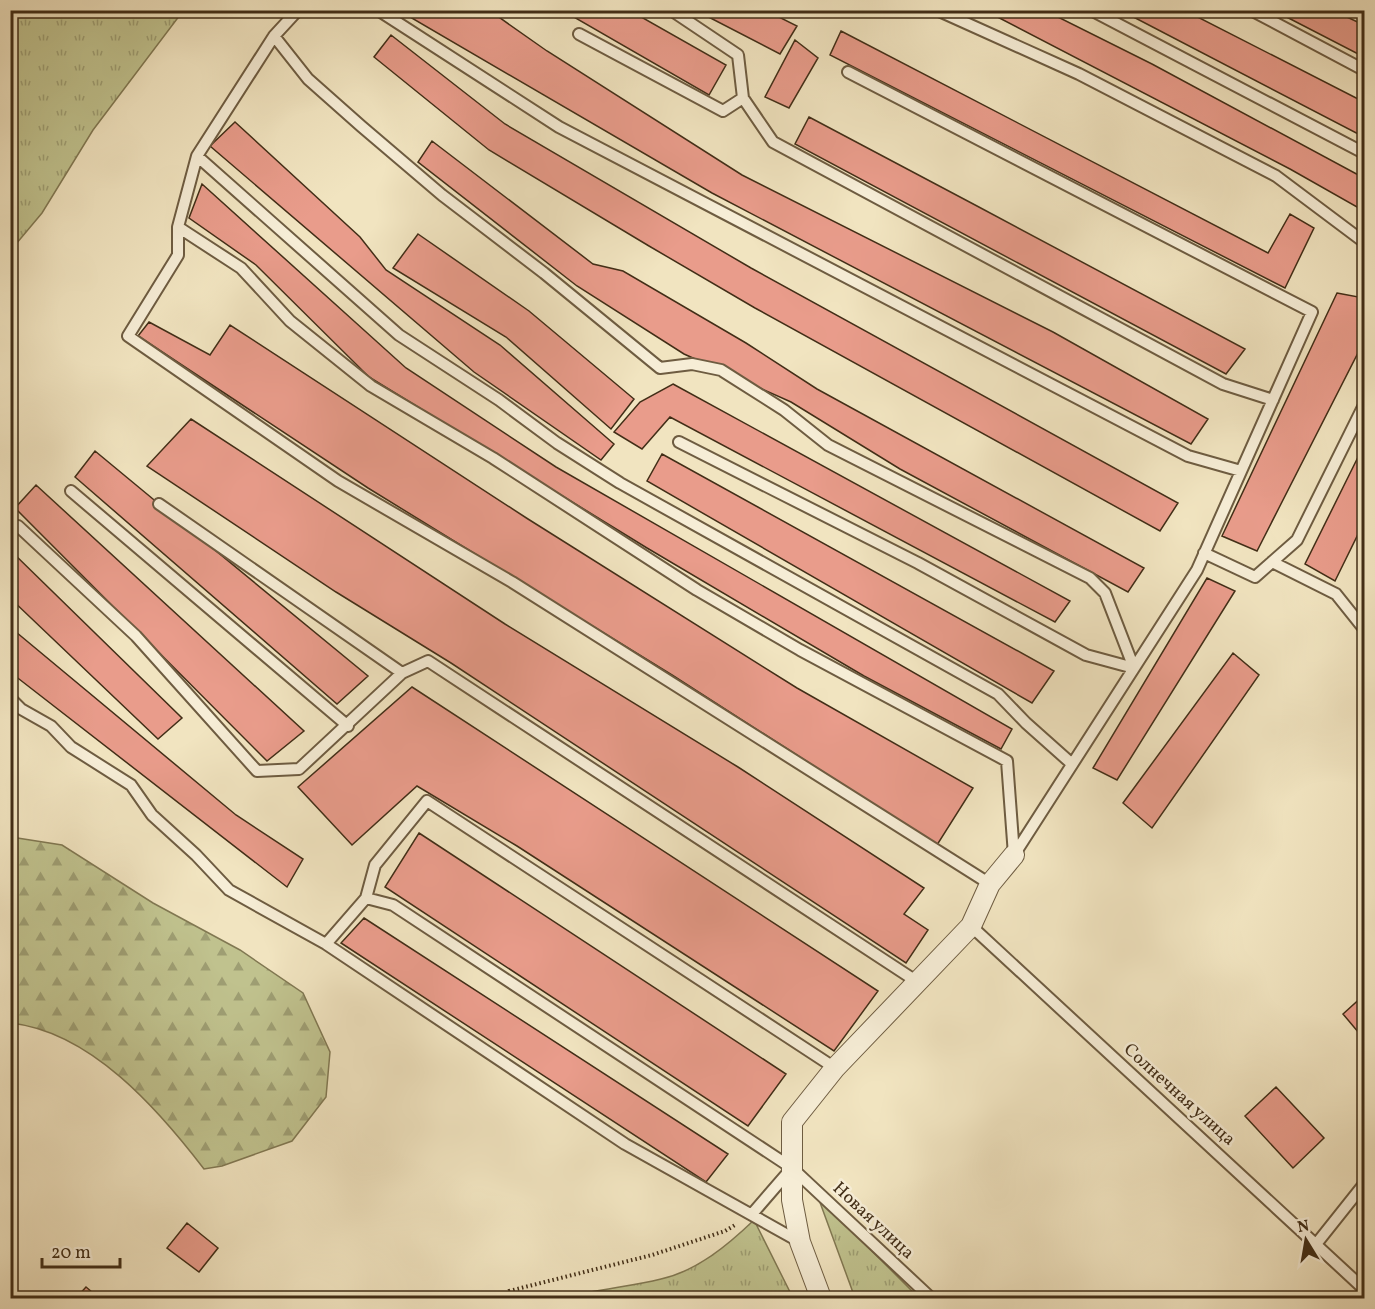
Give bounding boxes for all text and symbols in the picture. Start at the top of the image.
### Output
street label: Солнечная улица [1118,1038,1240,1152]
street label: Новая улица [827,1176,919,1266]
north arrow [1276,1210,1336,1270]
text: N [1296,1215,1312,1239]
scale bar [42,1231,120,1269]
text: 20 m [51,1241,91,1266]

